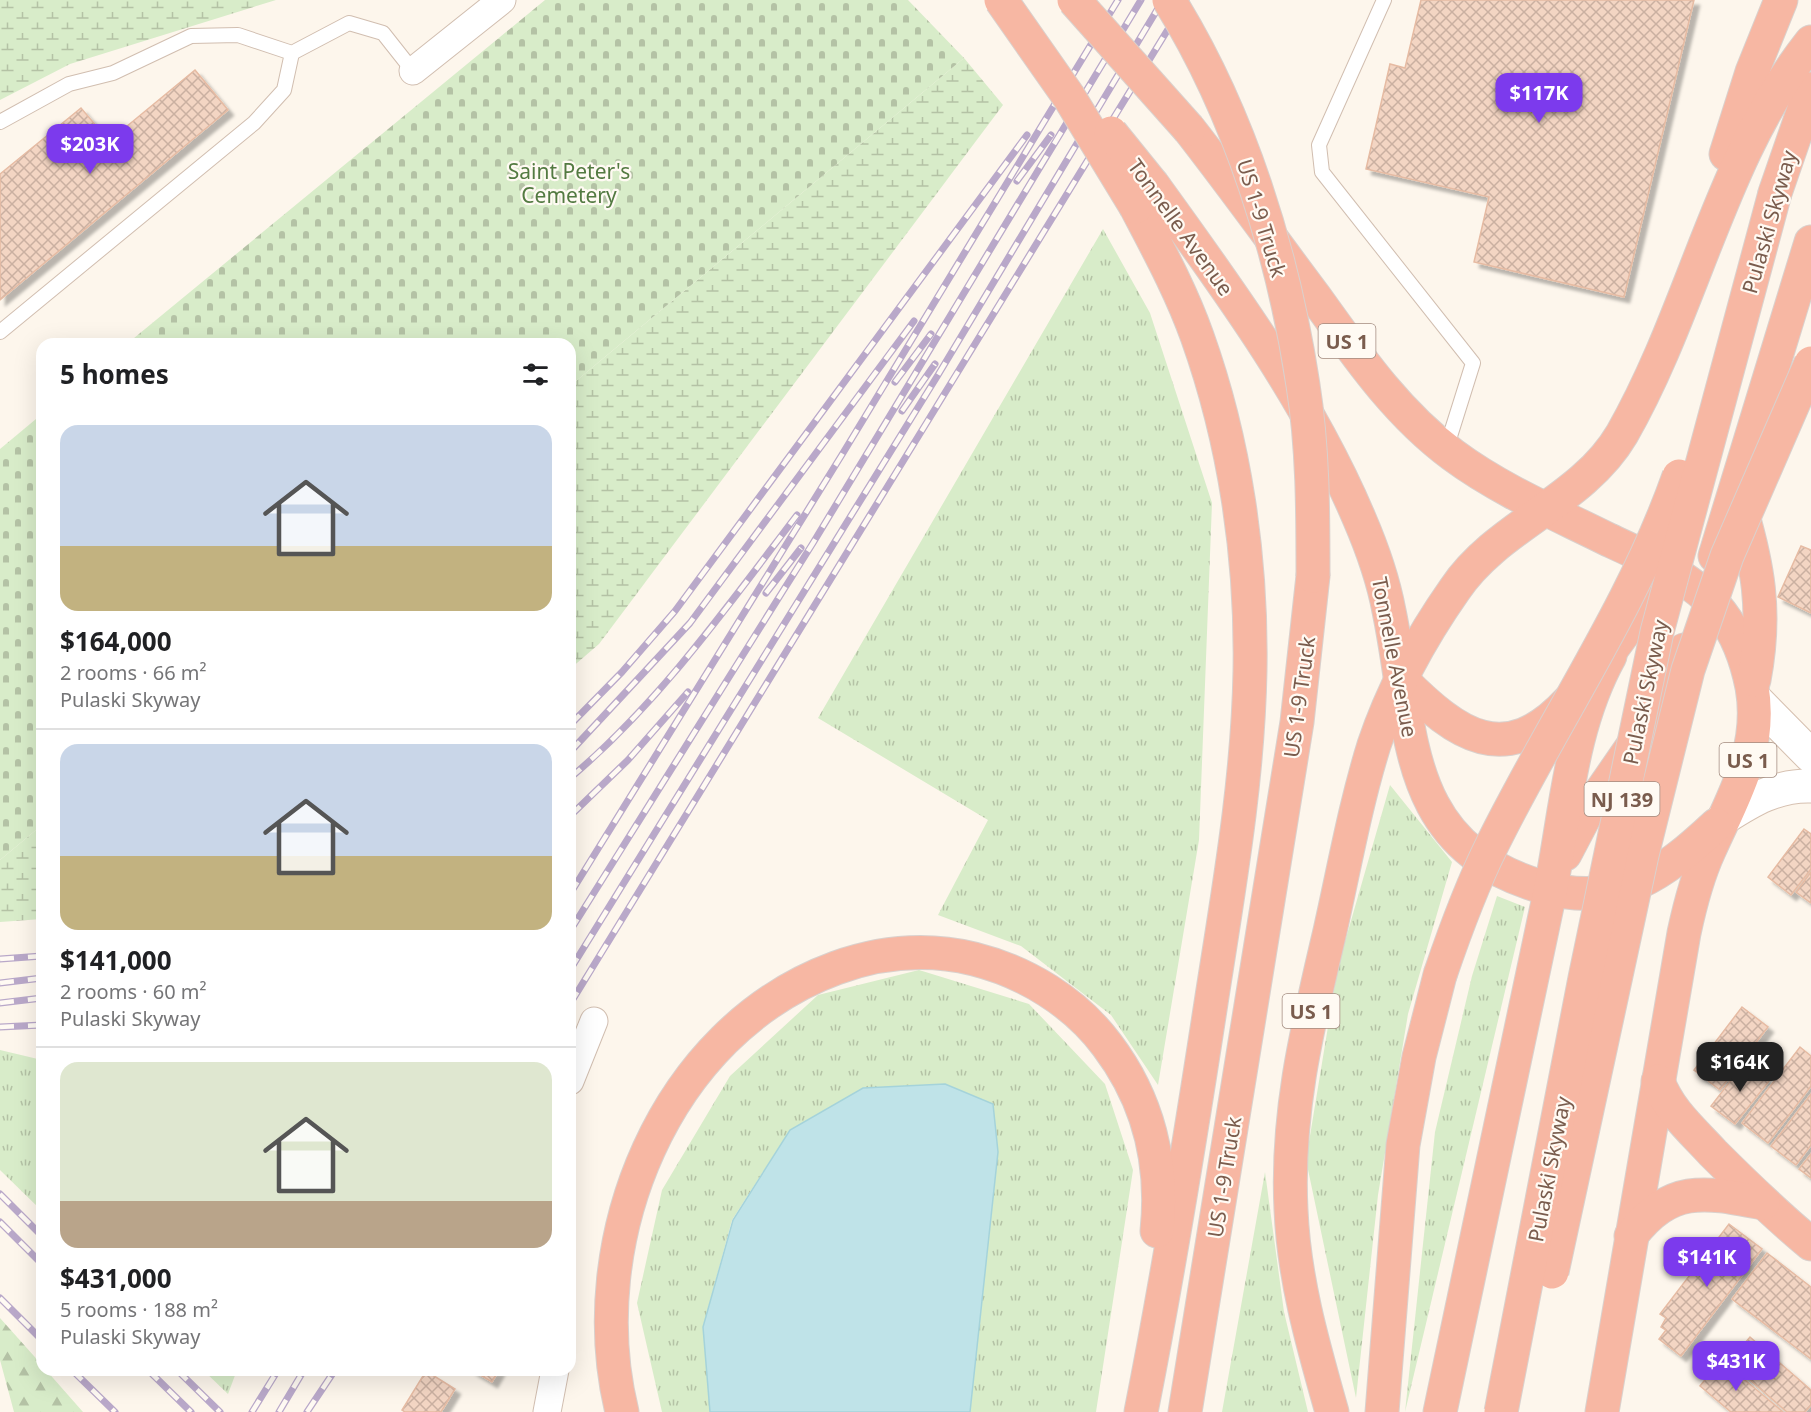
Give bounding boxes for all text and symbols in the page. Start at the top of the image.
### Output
pin: $117K [1497,73,1581,124]
text: $117K [1509,79,1569,106]
pin: $203K [48,124,132,175]
text: $203K [60,130,120,157]
street label: Pulaski Skyway [1735,147,1803,297]
street label: Tonnelle Avenue [1122,153,1240,301]
street label: US 1-9 Truck [1231,155,1293,281]
park label: Saint Peter's Cemetery [508,157,630,209]
road number: US 1 [1318,324,1376,358]
text: 5 homes [60,356,169,392]
icon: filters [519,358,552,391]
icon: home [252,464,360,572]
street label: Tonnelle Avenue [1366,575,1424,739]
street label: Pulaski Skyway [1616,617,1674,767]
text: $164,000 [60,623,172,659]
street label: US 1-9 Truck [1277,634,1321,759]
text: 2 rooms · 66 m² [60,659,207,686]
text: Pulaski Skyway [60,686,200,713]
road number: US 1 [1720,743,1776,777]
road number: NJ 139 [1584,782,1660,816]
icon: home [252,783,360,891]
text: $141,000 [60,942,172,978]
text: 2 rooms · 60 m² [60,978,207,1005]
road number: US 1 [1282,994,1340,1028]
text: Pulaski Skyway [60,1005,200,1032]
pin: $164K [1698,1042,1782,1093]
text: $164K [1710,1048,1770,1075]
street label: Pulaski Skyway [1521,1094,1577,1244]
icon: home [252,1101,360,1209]
street label: US 1-9 Truck [1201,1114,1248,1240]
pin: $141K [1665,1237,1749,1288]
text: $141K [1677,1243,1737,1270]
text: $431,000 [60,1260,172,1296]
text: 5 rooms · 188 m² [60,1296,218,1323]
text: Pulaski Skyway [60,1323,200,1350]
pin: $431K [1694,1341,1778,1392]
text: $431K [1706,1347,1766,1374]

